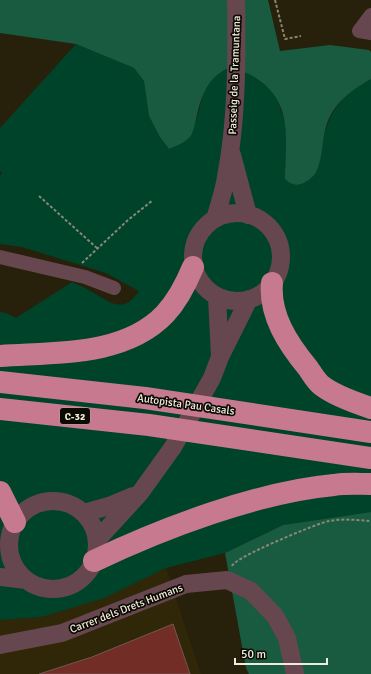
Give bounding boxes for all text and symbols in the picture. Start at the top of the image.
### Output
street label: Passeig de la Tramuntana [226,15,243,135]
street label: Autopista Pau Casals [136,391,236,418]
road number: C-32 [60,408,90,424]
street label: Carrer dels Drets Humans [68,581,185,636]
scale bar [235,640,327,666]
text: 50 m [241,647,266,662]

